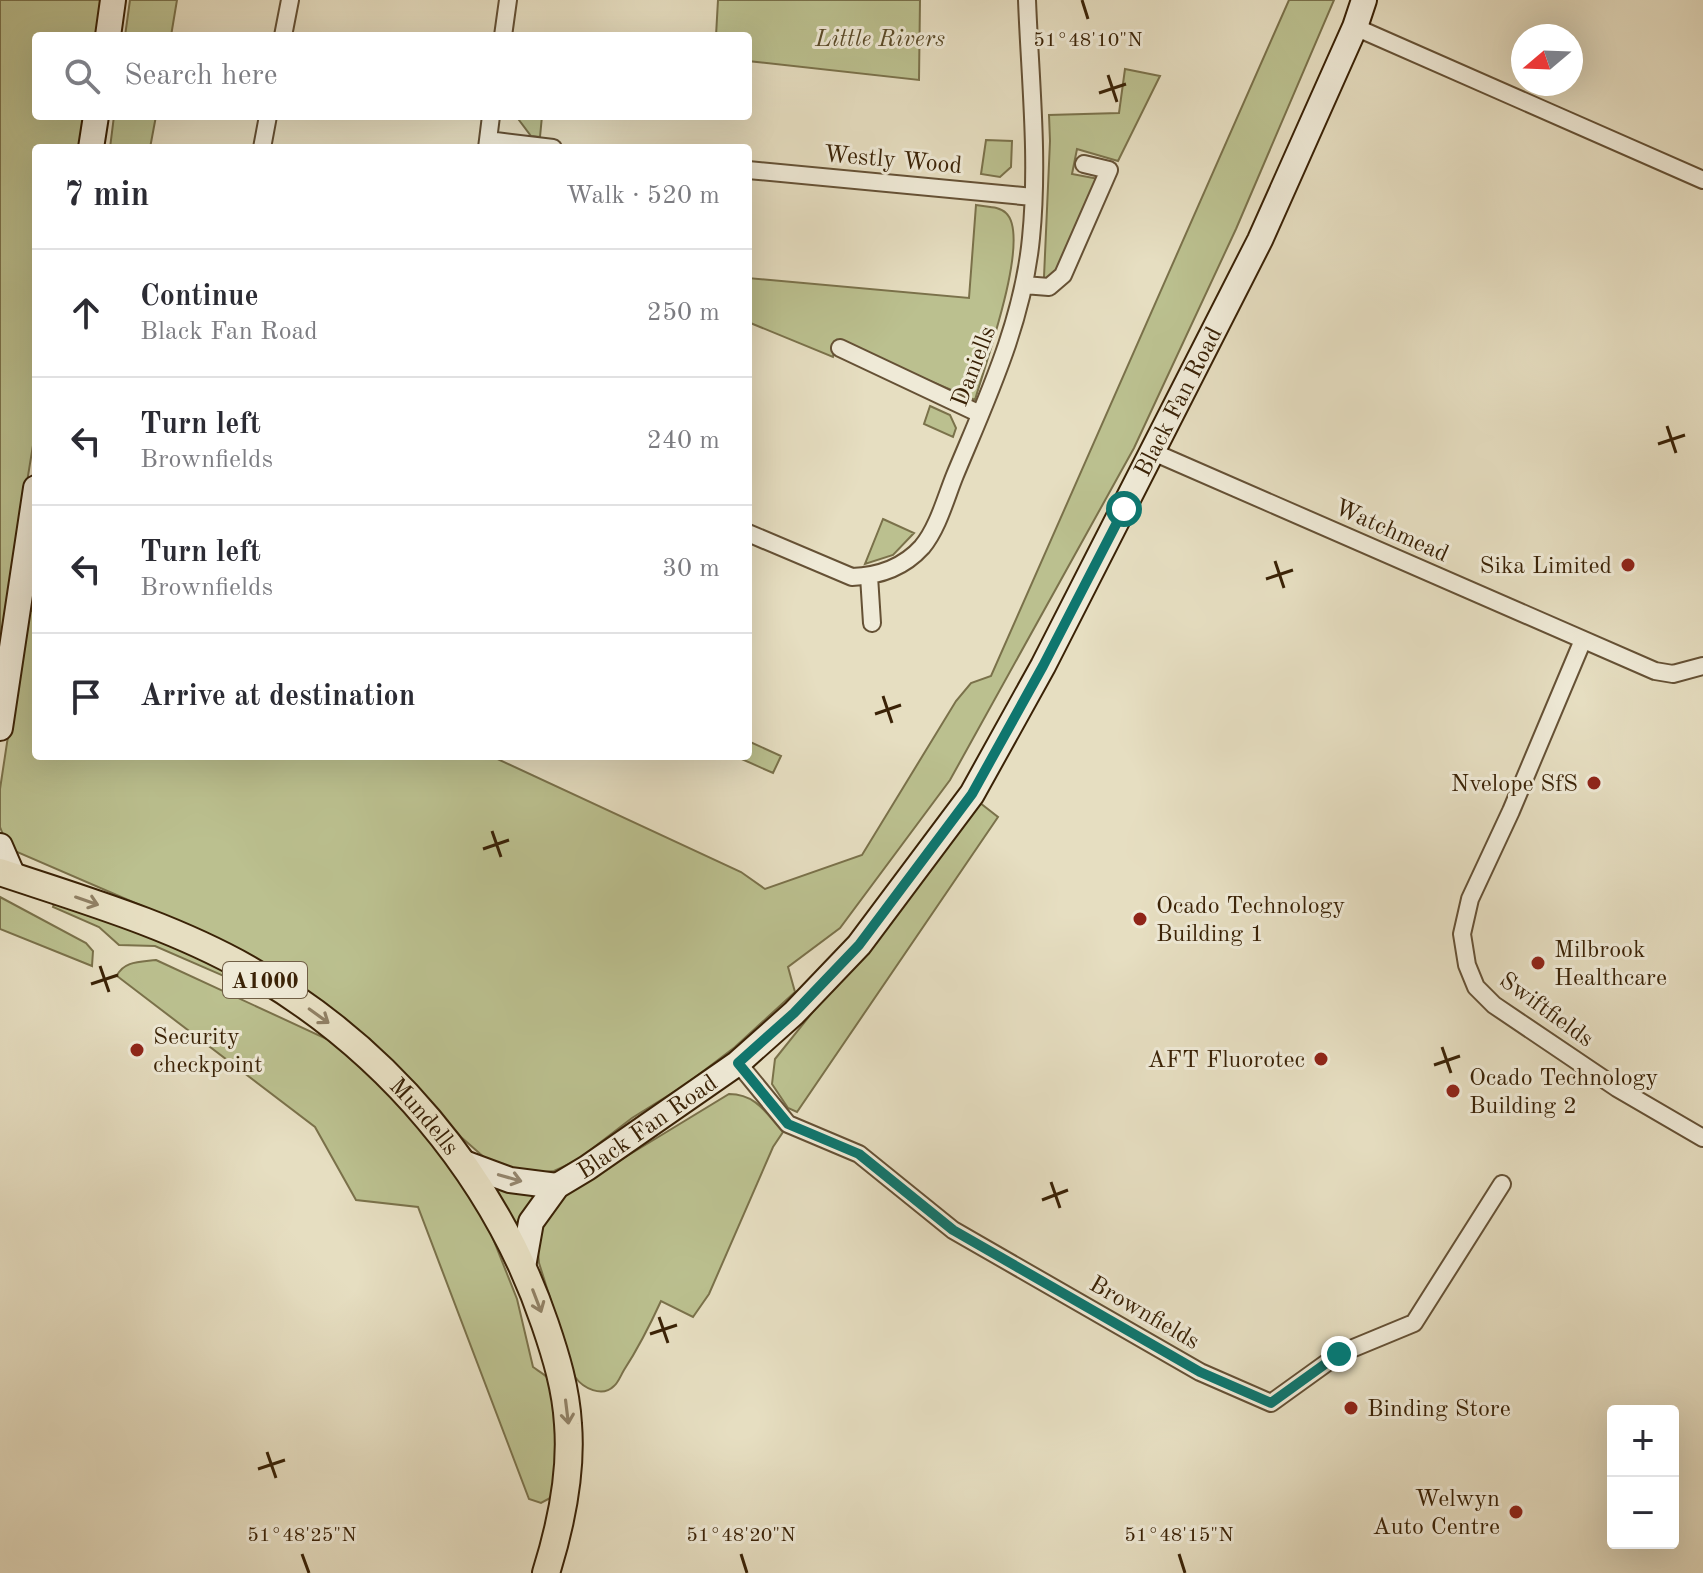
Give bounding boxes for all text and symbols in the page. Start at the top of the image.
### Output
north arrow [1511,24,1583,96]
park label: Little Rivers [814,28,945,52]
text: 51°48'10"N [1033,31,1143,51]
search box [32,32,752,120]
icon: search [60,54,104,98]
text: Search here [124,61,278,91]
street label: Westly Wood [823,143,963,179]
text: 7 min [64,179,149,213]
text: Walk · 520 m [566,183,720,209]
text: Continue [140,282,259,312]
icon: ahead [64,291,108,335]
text: 250 m [647,300,720,326]
text: Black Fan Road [140,319,318,345]
street label: Daniells [949,323,1001,410]
street label: Black Fan Road [1132,324,1228,481]
text: Turn left [140,410,261,440]
icon: left [64,419,108,463]
text: 240 m [647,428,720,454]
text: Brownfields [140,447,273,473]
route start [1106,491,1142,527]
street label: Watchmead [1331,496,1452,568]
text: Turn left [140,538,261,568]
icon: left [64,547,108,591]
place label: Sika Limited [1480,555,1612,579]
text: 30 m [662,556,720,582]
marker: Sika Limited [1619,556,1637,574]
text: Brownfields [140,575,273,601]
icon: arrive [64,675,108,719]
text: Arrive at destination [140,682,415,712]
place label: Nvelope SfS [1451,773,1578,797]
marker: Nvelope SfS [1585,774,1603,792]
one-way arrow [75,894,100,909]
place label: Ocado Technology Building 1 [1156,895,1346,947]
marker: Ocado Technology Building 1 [1131,910,1149,928]
place label: Milbrook Healthcare [1554,939,1667,991]
marker: Milbrook Healthcare [1529,954,1547,972]
road number: A1000 [223,962,307,998]
street label: Swiftfields [1494,969,1597,1053]
one-way arrow [308,1007,329,1024]
place label: Security checkpoint [153,1026,263,1078]
marker: Security checkpoint [128,1041,146,1059]
place label: AFT Fluorotec [1148,1049,1305,1073]
marker: AFT Fluorotec [1312,1050,1330,1068]
place label: Ocado Technology Building 2 [1469,1067,1659,1119]
street label: Black Fan Road [574,1071,722,1185]
street label: Mundells [384,1074,462,1160]
marker: Ocado Technology Building 2 [1444,1082,1462,1100]
one-way arrow [496,1172,522,1187]
street label: Brownfields [1085,1273,1203,1355]
one-way arrow [531,1288,545,1313]
route end [1321,1336,1357,1372]
place label: Binding Store [1367,1398,1511,1422]
one-way arrow [560,1399,575,1424]
marker: Binding Store [1342,1399,1360,1417]
map controls [1607,1405,1679,1549]
button: + [1607,1405,1679,1477]
button: − [1607,1477,1679,1549]
place label: Welwyn Auto Centre [1372,1488,1500,1540]
marker: Welwyn Auto Centre [1507,1503,1525,1521]
text: 51°48'25"N [247,1526,357,1546]
text: 51°48'20"N [686,1526,796,1546]
text: 51°48'15"N [1124,1526,1234,1546]

